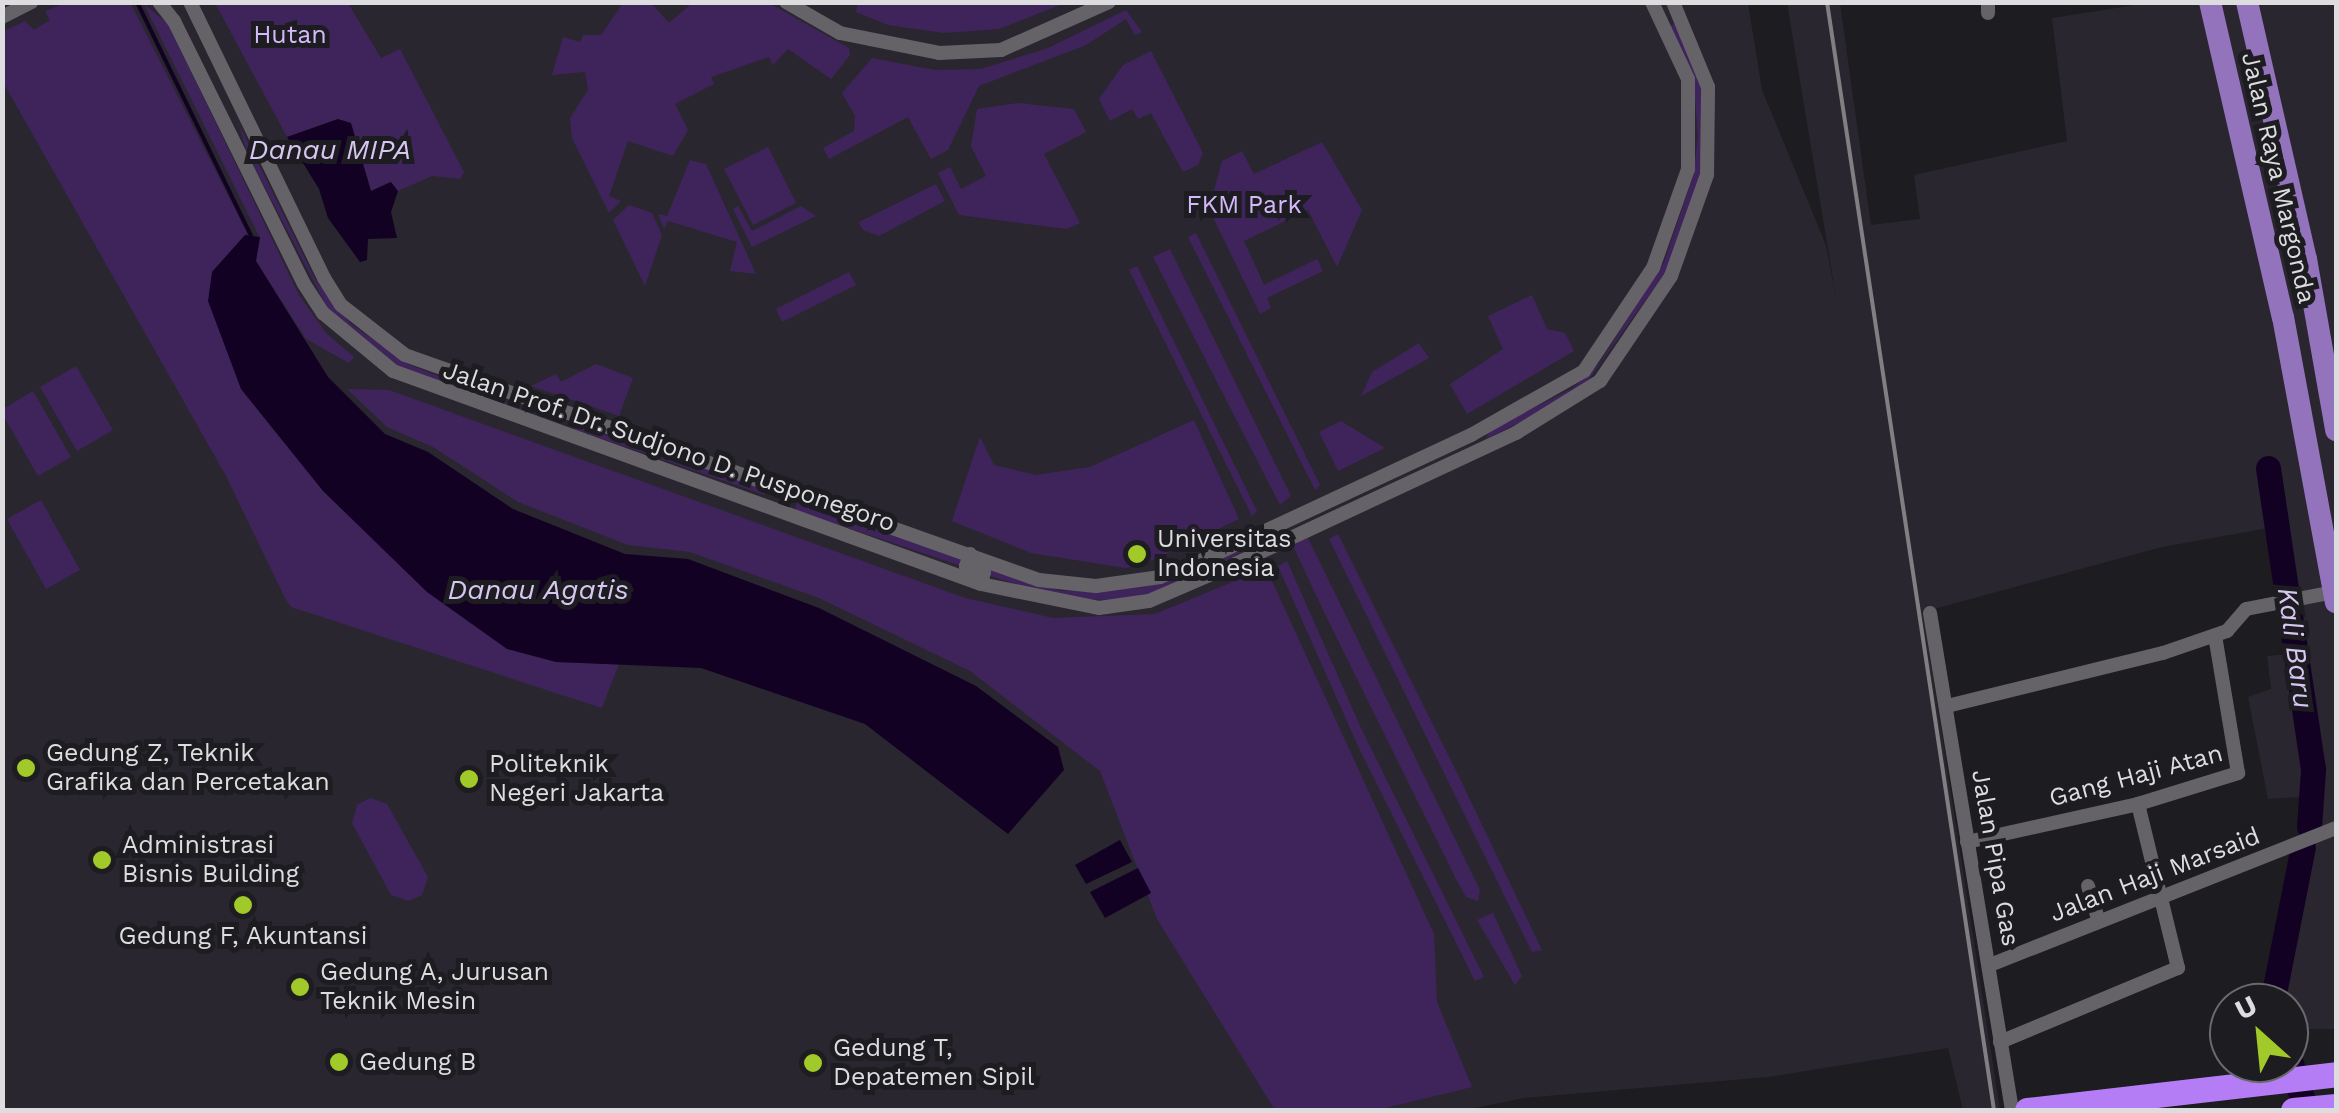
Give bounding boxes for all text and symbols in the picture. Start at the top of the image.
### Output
park label: Hutan [253,20,327,50]
street label: Jalan Raya Margonda [2234,49,2322,307]
water label: Danau MIPA [249,133,411,167]
park label: FKM Park [1186,190,1302,220]
street label: Jalan Prof. Dr. Sudjono D. Pusponegoro [439,355,899,539]
place label: Universitas Indonesia [1157,525,1291,584]
marker: Universitas Indonesia [1126,543,1148,565]
water label: Danau Agatis [447,573,629,607]
water label: Kali Baru [2270,585,2320,711]
street label: Gang Haji Atan [2045,738,2227,814]
place label: Gedung Z, Teknik Grafika dan Percetakan [46,739,330,798]
place label: Politeknik Negeri Jakarta [489,750,665,809]
marker: Gedung Z, Teknik Grafika dan Percetakan [15,757,37,779]
street label: Jalan Pipa Gas [1965,767,2025,949]
marker: Politeknik Negeri Jakarta [458,768,480,790]
street label: Jalan Haji Marsaid [2046,821,2264,929]
place label: Administrasi Bisnis Building [122,831,299,890]
marker: Administrasi Bisnis Building [91,849,113,871]
marker: Gedung F, Akuntansi [232,894,254,916]
place label: Gedung F, Akuntansi [118,921,368,951]
place label: Gedung A, Jurusan Teknik Mesin [320,958,551,1017]
marker: Gedung A, Jurusan Teknik Mesin [289,976,311,998]
north arrow [2209,983,2309,1083]
text: U [2230,988,2262,1027]
place label: Gedung T, Depatemen Sipil [833,1034,1034,1093]
place label: Gedung B [359,1047,476,1077]
marker: Gedung B [328,1051,350,1073]
marker: Gedung T, Depatemen Sipil [802,1052,824,1074]

